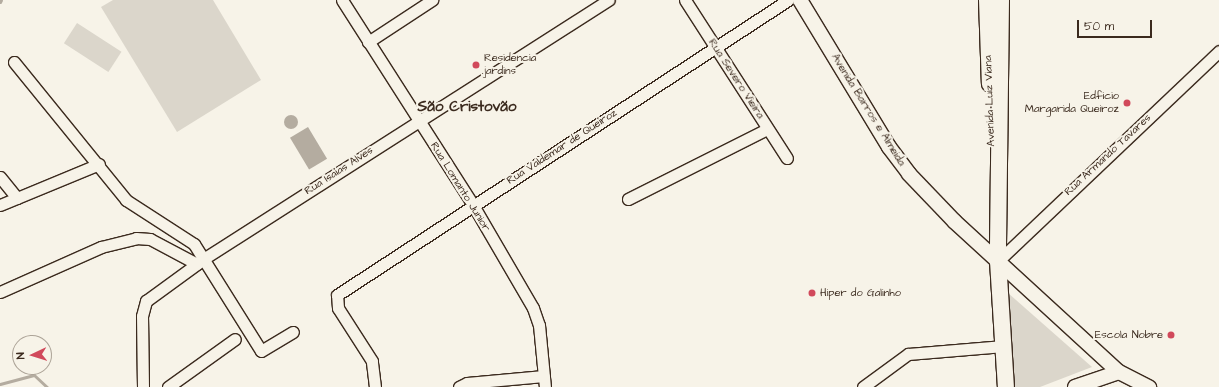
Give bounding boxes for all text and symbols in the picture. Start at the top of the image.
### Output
scale bar [1079,12,1154,38]
text: 50 m [1084,18,1114,35]
street label: Rua Severo Vieira [705,37,767,121]
street label: Avenida Barros e Almeida [828,51,908,169]
place label: Residencia jardins [484,52,536,78]
street label: Avenida Luiz Viana [982,55,998,147]
marker: Residencia jardins [471,60,481,70]
place label: Edficio Margarida Queiroz [1025,90,1119,116]
district label: São Cristovão [418,98,516,116]
marker: Edficio Margarida Queiroz [1122,98,1132,108]
street label: Rua Valdemar de Queiroz [504,106,620,188]
street label: Rua Armando Tavares [1062,111,1154,199]
street label: Rua Lomanto Junior [427,140,493,234]
street label: Rua Isaias Alves [302,144,376,198]
place label: Hiper do Galinho [820,286,901,300]
marker: Hiper do Galinho [807,288,817,298]
place label: Escola Nobre [1095,328,1163,342]
marker: Escola Nobre [1166,330,1176,340]
north arrow [12,335,52,375]
text: N [13,352,28,360]

